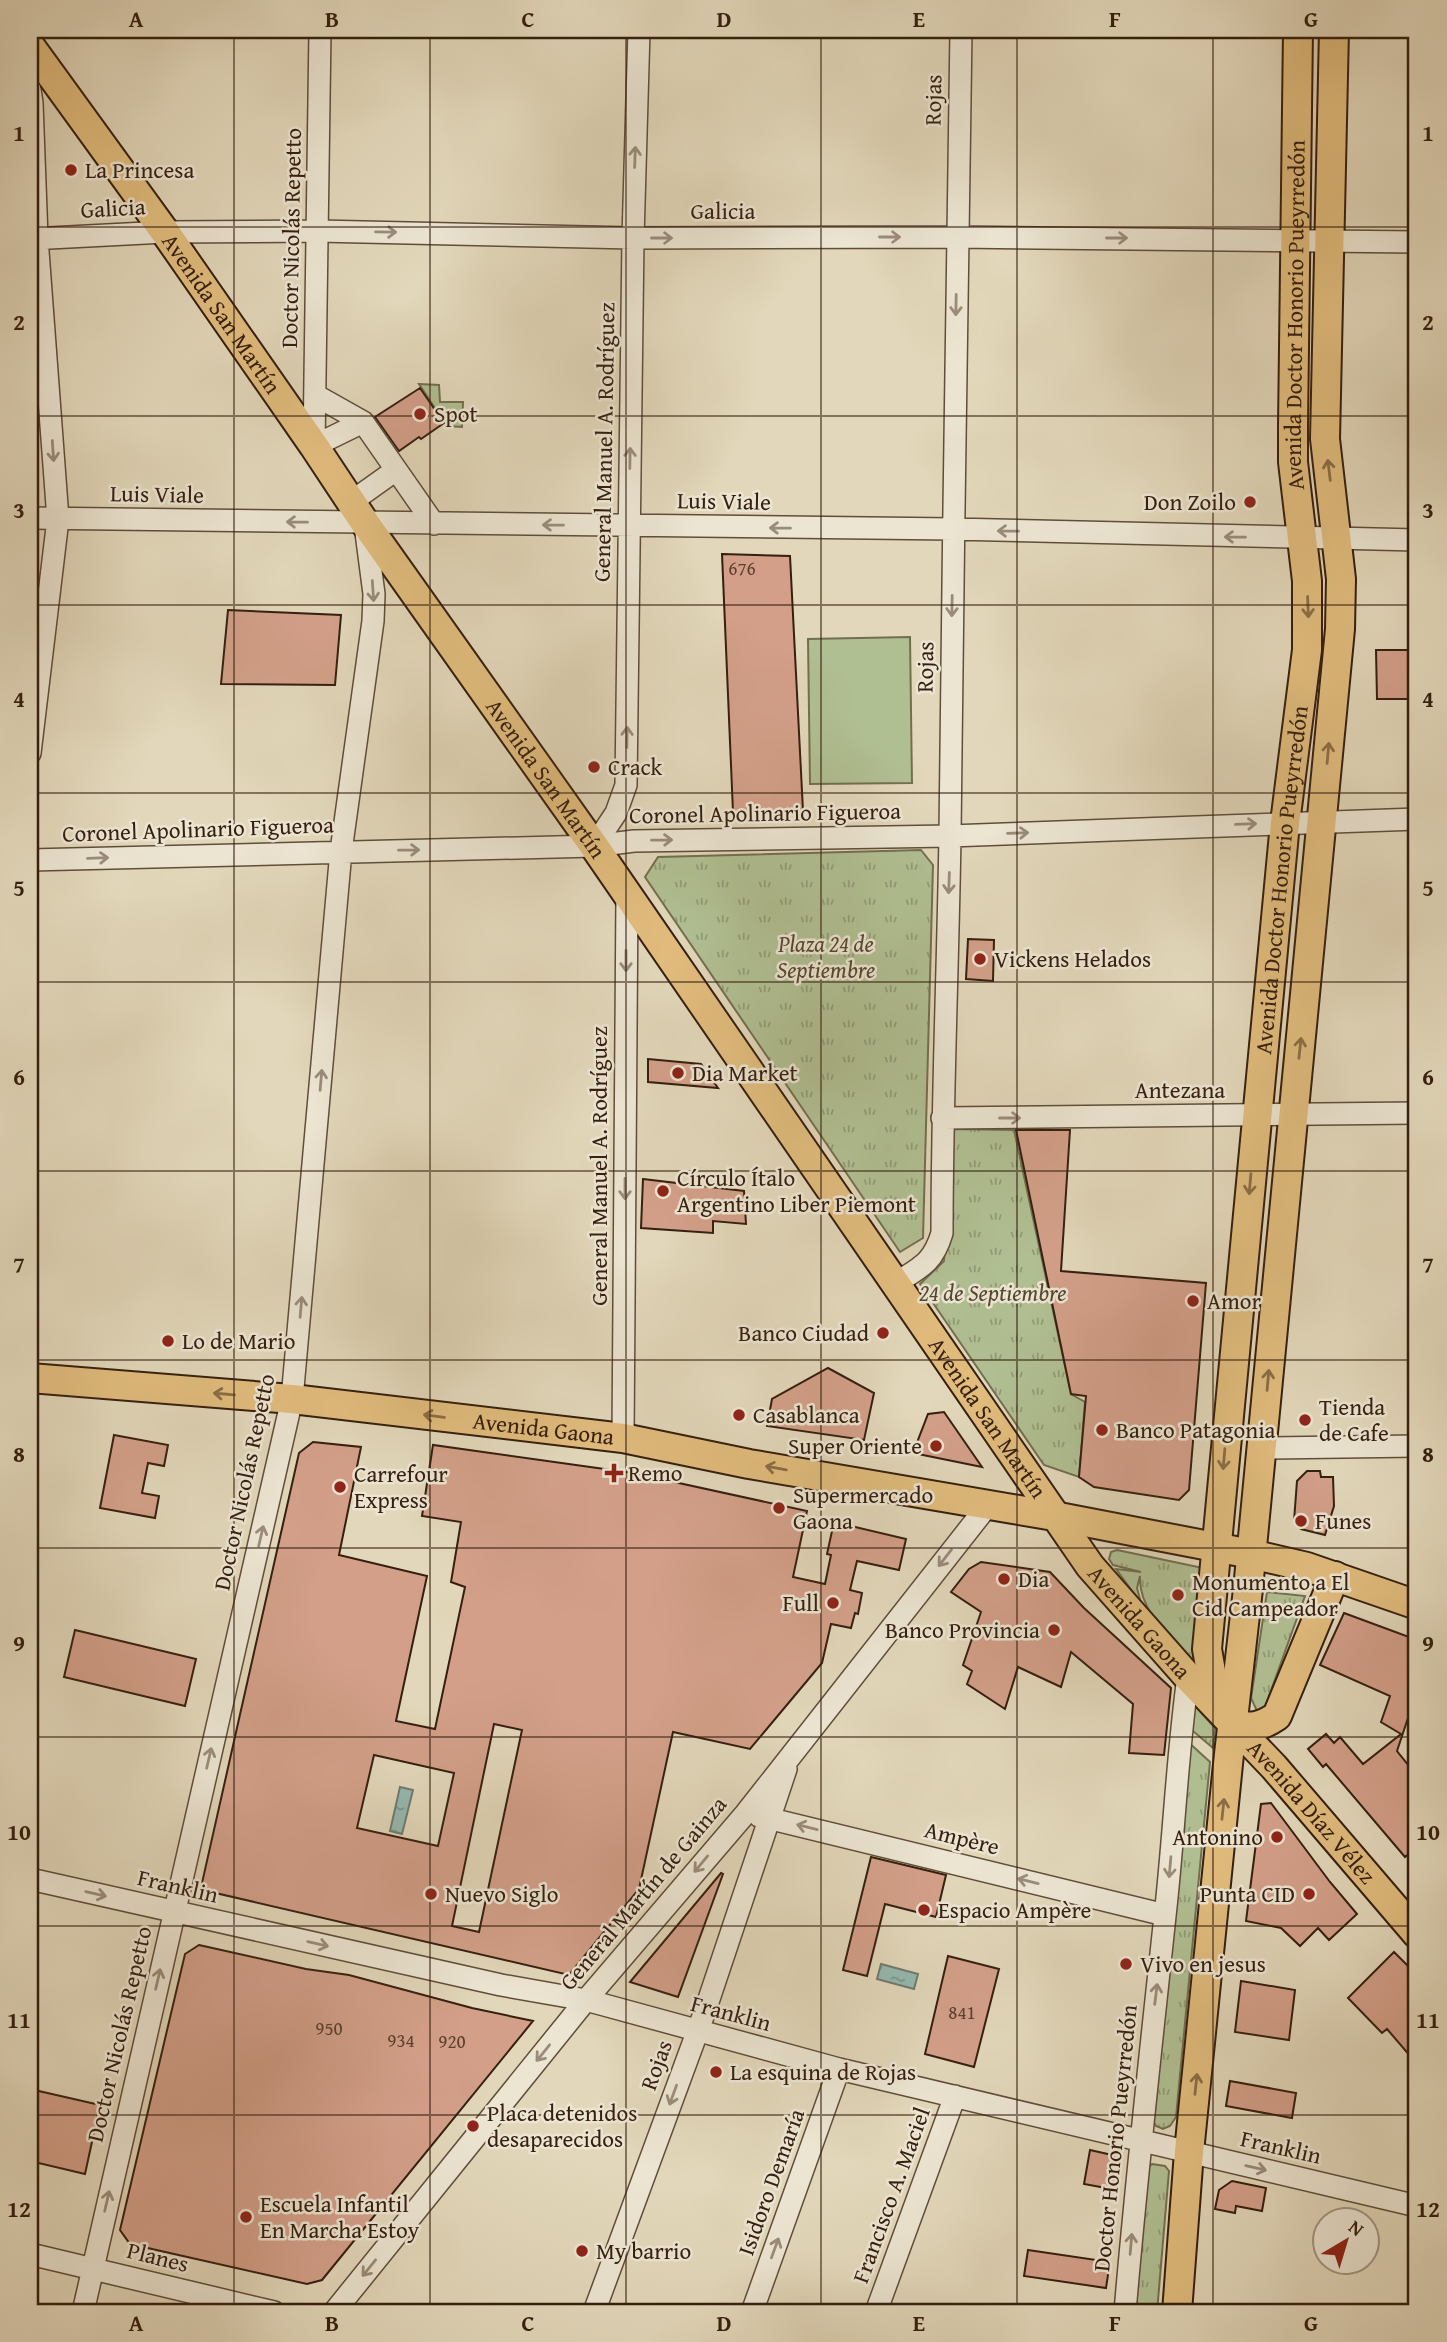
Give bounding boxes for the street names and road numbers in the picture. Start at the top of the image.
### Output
street label: Rojas [916,74,949,126]
street label: Doctor Nicolás Repetto [272,127,309,348]
street label: Avenida Doctor Honorio Pueyrredón [1276,140,1313,492]
street label: Galicia [80,189,146,226]
street label: Galicia [691,194,756,227]
street label: Avenida San Martín [155,226,290,400]
street label: General Manuel A. Rodríguez [585,302,622,582]
street label: Luis Viale [110,476,204,511]
street label: Luis Viale [677,483,771,518]
street label: Rojas [908,641,941,693]
street label: Avenida San Martín [478,691,615,865]
street label: Avenida Doctor Honorio Pueyrredón [1246,704,1316,1056]
street label: Coronel Apolinario Figueroa [629,794,901,831]
street label: Coronel Apolinario Figueroa [62,807,335,850]
street label: General Manuel A. Rodríguez [582,1026,615,1306]
street label: Antezana [1135,1073,1225,1106]
street label: Avenida San Martín [921,1330,1055,1505]
street label: Doctor Nicolás Repetto [204,1371,283,1593]
street label: Avenida Gaona [471,1403,616,1453]
street label: Avenida Gaona [1080,1558,1199,1686]
street label: Avenida Díaz Vélez [1240,1732,1384,1891]
street label: General Martín de Gainza [551,1788,734,1997]
street label: Ampère [921,1812,1003,1863]
street label: Franklin [135,1860,222,1911]
street label: Doctor Nicolás Repetto [78,1923,159,2145]
street label: Franklin [687,1986,775,2039]
street label: Doctor Honorio Pueyrredón [1084,2003,1145,2273]
street label: Rojas [631,2035,680,2095]
street label: Francisco A. Maciel [843,2102,938,2288]
street label: Isidoro Demaría [729,2104,812,2260]
street label: Franklin [1238,2121,1325,2172]
street label: Planes [124,2233,192,2280]

